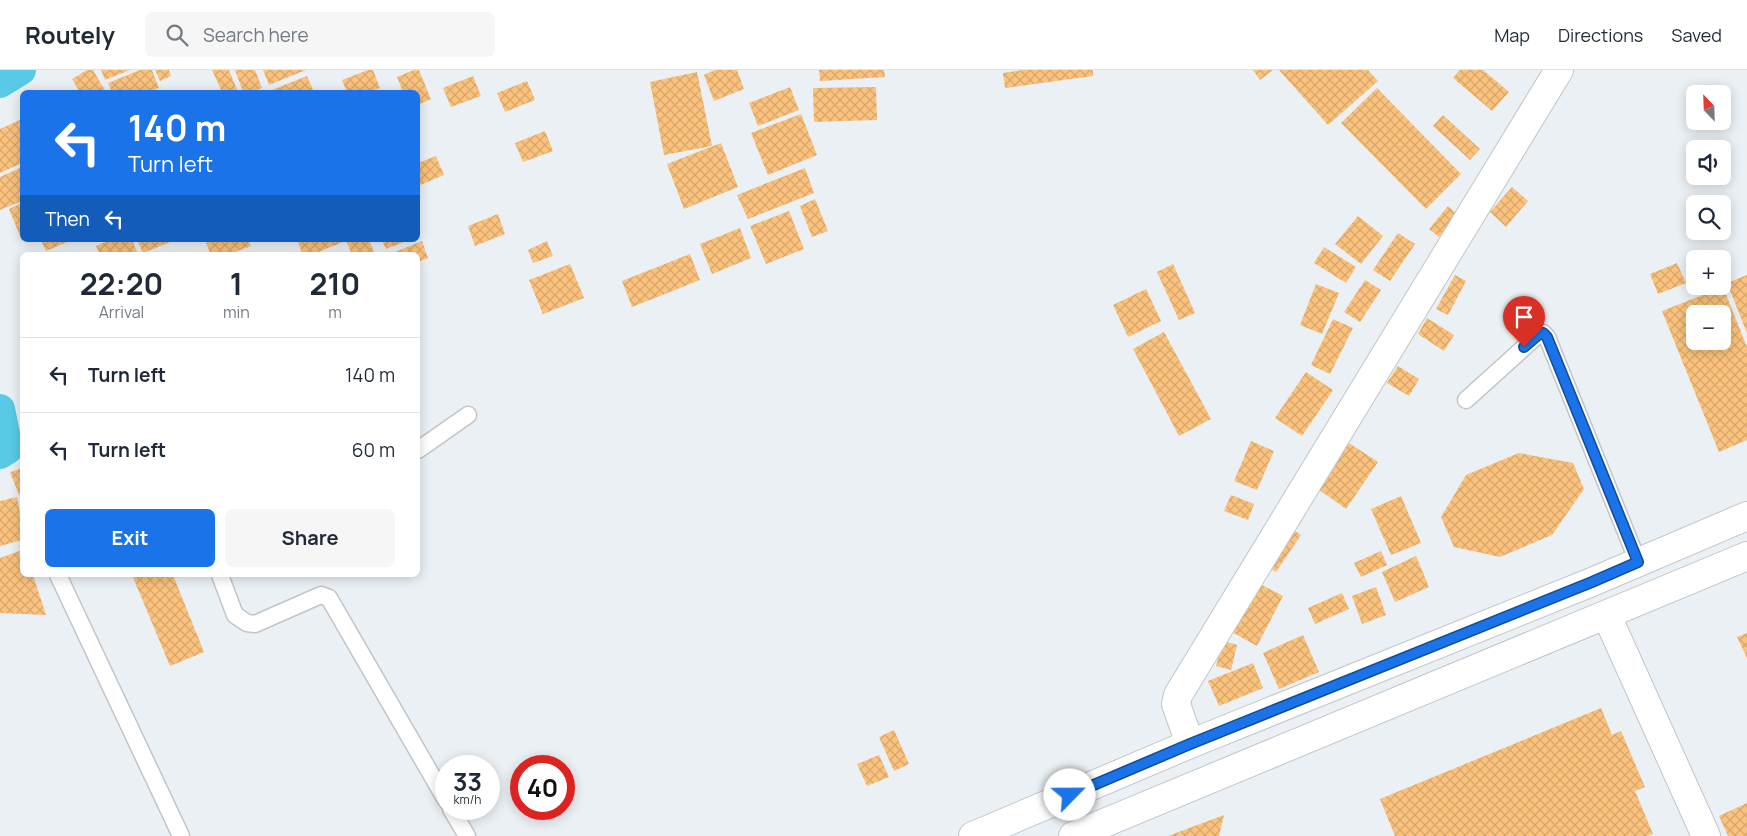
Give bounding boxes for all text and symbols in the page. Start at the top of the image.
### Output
search box [145,12,495,57]
text: Routely [25,18,115,51]
icon: search [163,21,191,49]
text: Search here [203,22,309,48]
text: Map [1494,23,1530,47]
text: Directions [1558,23,1643,47]
text: Saved [1671,23,1722,47]
north arrow [1686,85,1731,130]
map controls [1686,85,1731,350]
text: 140 m [128,104,226,152]
icon: left [45,110,110,175]
button: sound [1686,140,1731,185]
text: Turn left [128,149,213,179]
button: search [1686,195,1731,240]
icon: left [100,205,128,233]
text: Then [45,206,90,232]
button: + [1686,250,1731,295]
text: 22:20 [80,263,163,304]
text: 1 [230,263,243,304]
text: 210 [310,263,360,304]
pin [1503,296,1545,347]
text: Arrival [99,301,144,323]
text: min [223,301,250,323]
text: m [328,301,342,323]
icon: arrive [1510,303,1538,331]
button: − [1686,305,1731,350]
icon: left [45,361,73,389]
text: Turn left [88,362,166,388]
text: 140 m [345,362,395,388]
icon: left [45,436,73,464]
text: Turn left [88,437,166,463]
text: 60 m [352,437,395,463]
button: Exit [45,509,215,567]
button: Share [225,509,395,567]
speed limit sign: 40 [510,755,575,820]
text: 33 [453,764,482,799]
position arrow [1043,768,1095,820]
text: km/h [454,791,481,808]

